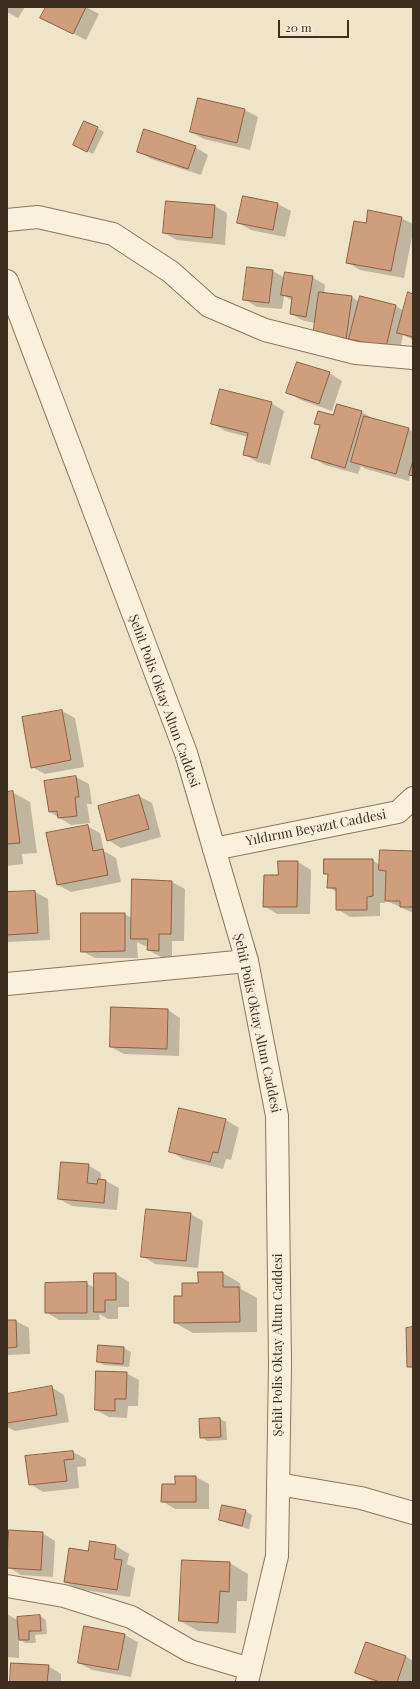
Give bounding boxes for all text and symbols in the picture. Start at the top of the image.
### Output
scale bar [280,12,351,38]
text: 20 m [285,19,312,35]
street label: Şehit Polis Oktay Altun Caddesi [125,612,203,790]
street label: Yıldırım Beyazıt Caddesi [245,807,387,849]
street label: Şehit Polis Oktay Altun Caddesi [230,932,284,1114]
street label: Şehit Polis Oktay Altun Caddesi [270,1253,286,1437]

